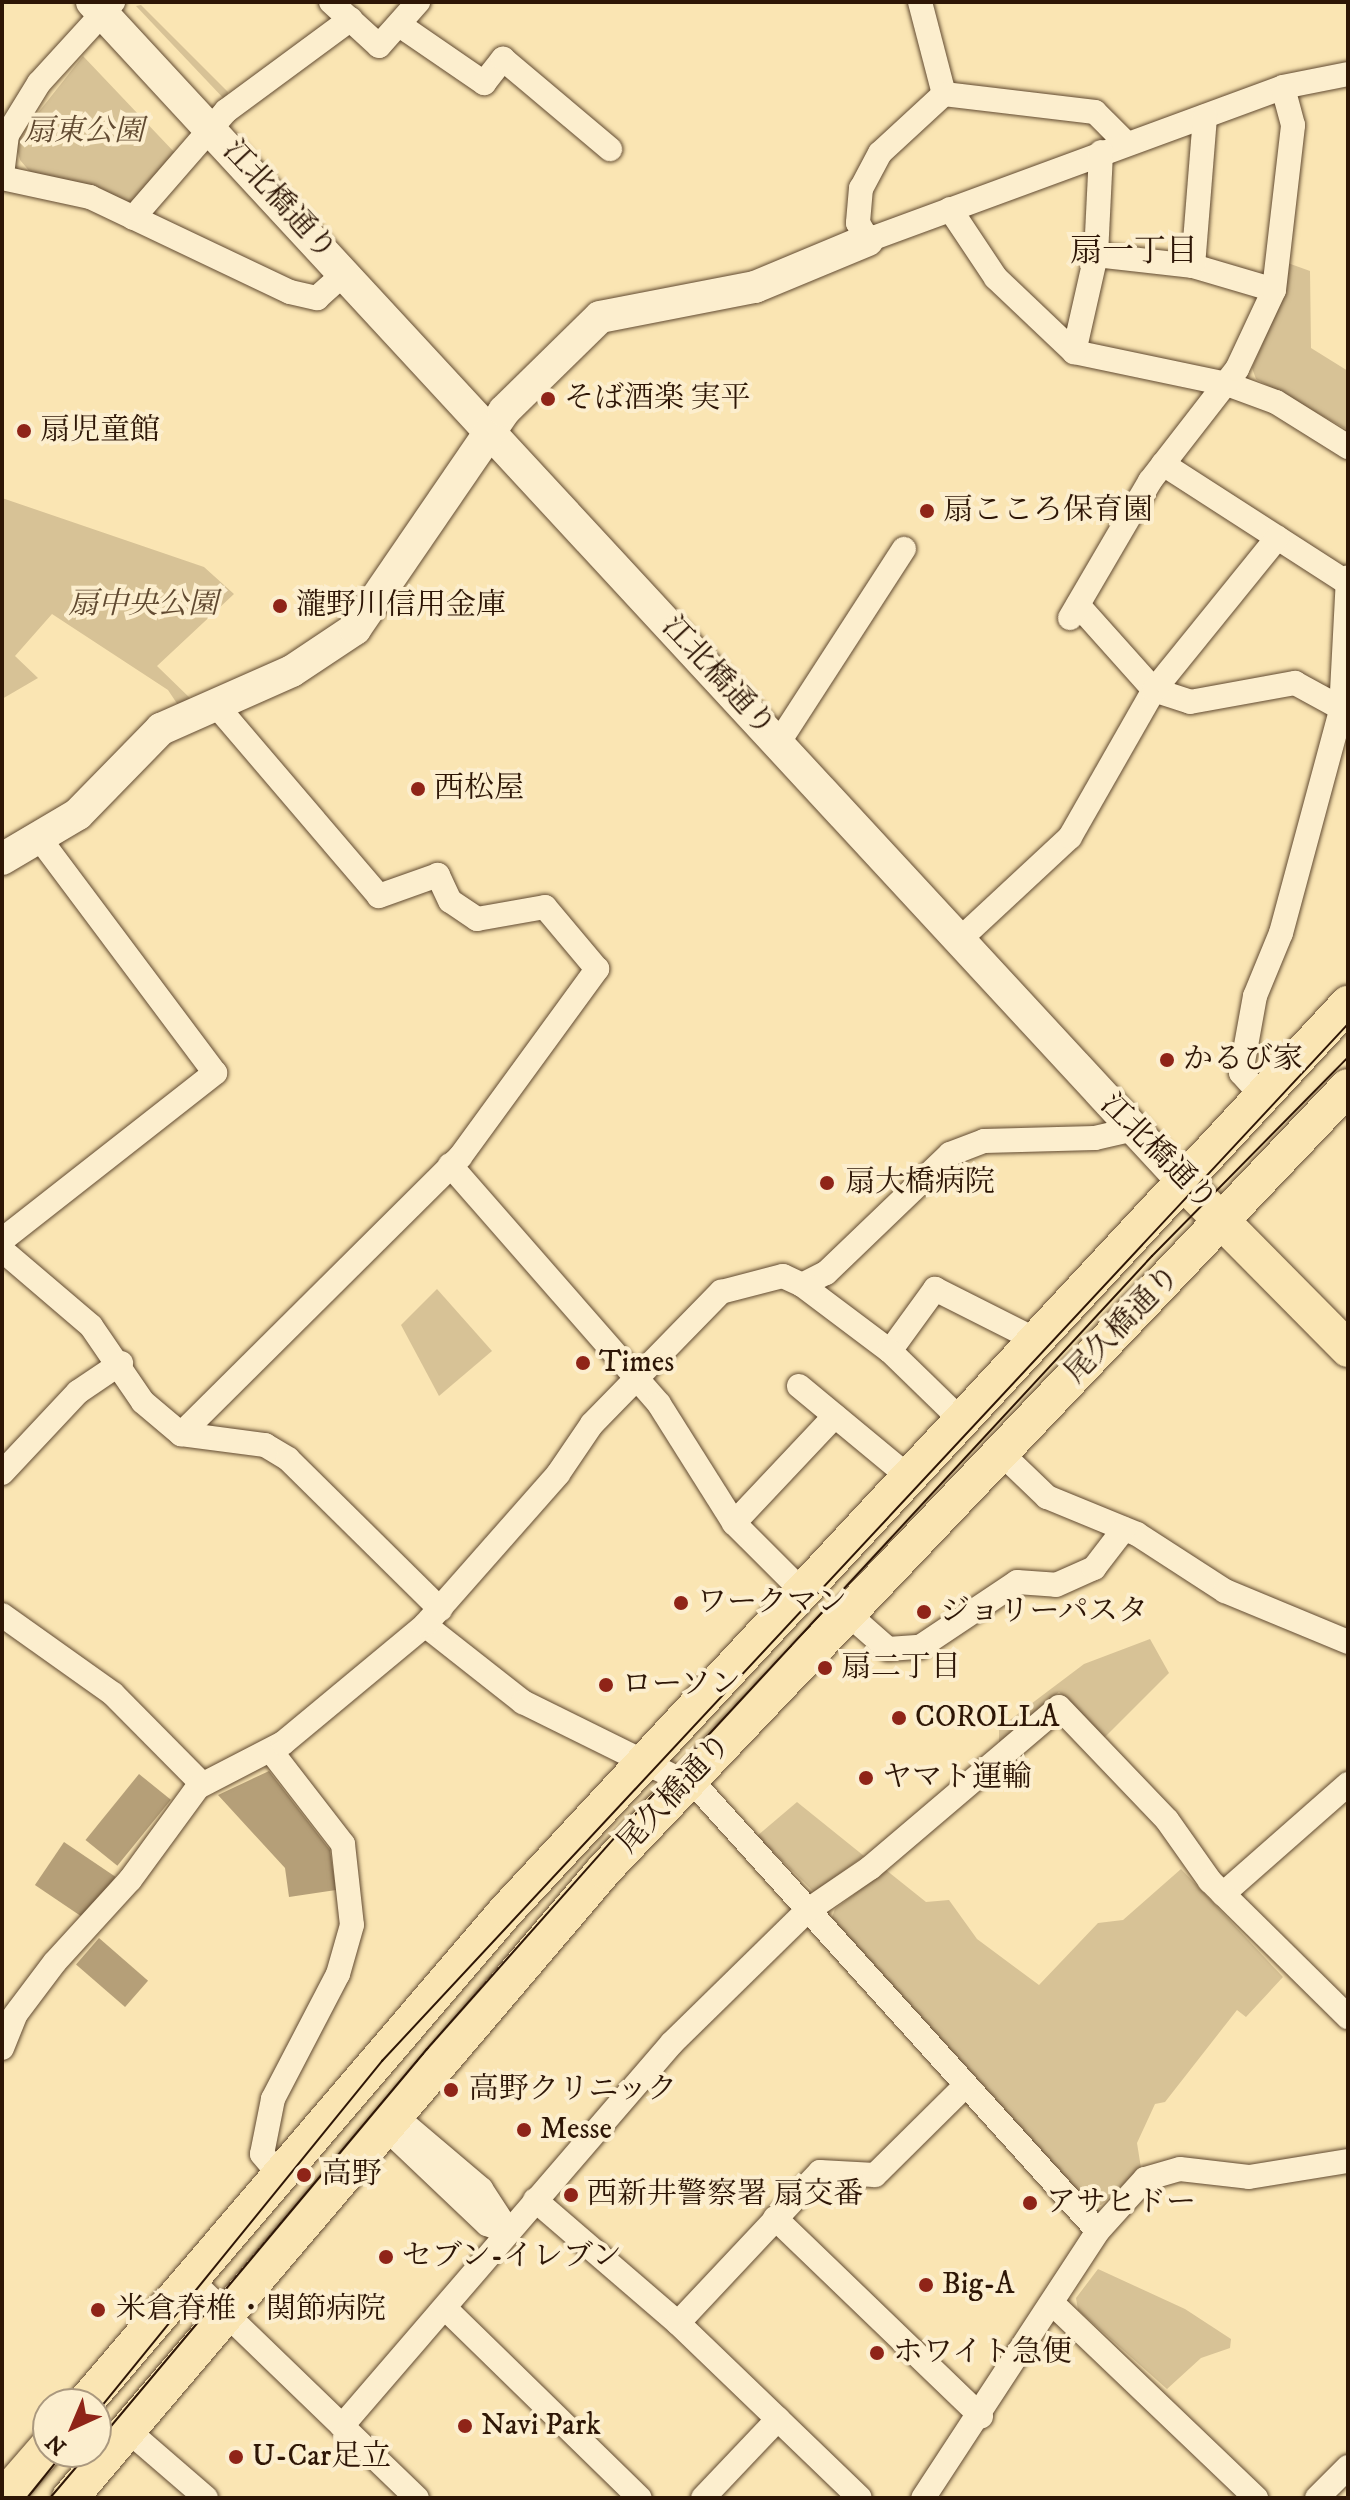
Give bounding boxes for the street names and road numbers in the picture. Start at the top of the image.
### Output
street label: 江北橋通り [215,134,343,268]
street label: 江北橋通り [654,610,782,744]
street label: 江北橋通り [1092,1087,1224,1219]
street label: 尾久橋通り [1058,1259,1188,1391]
street label: 尾久橋通り [611,1727,739,1861]

